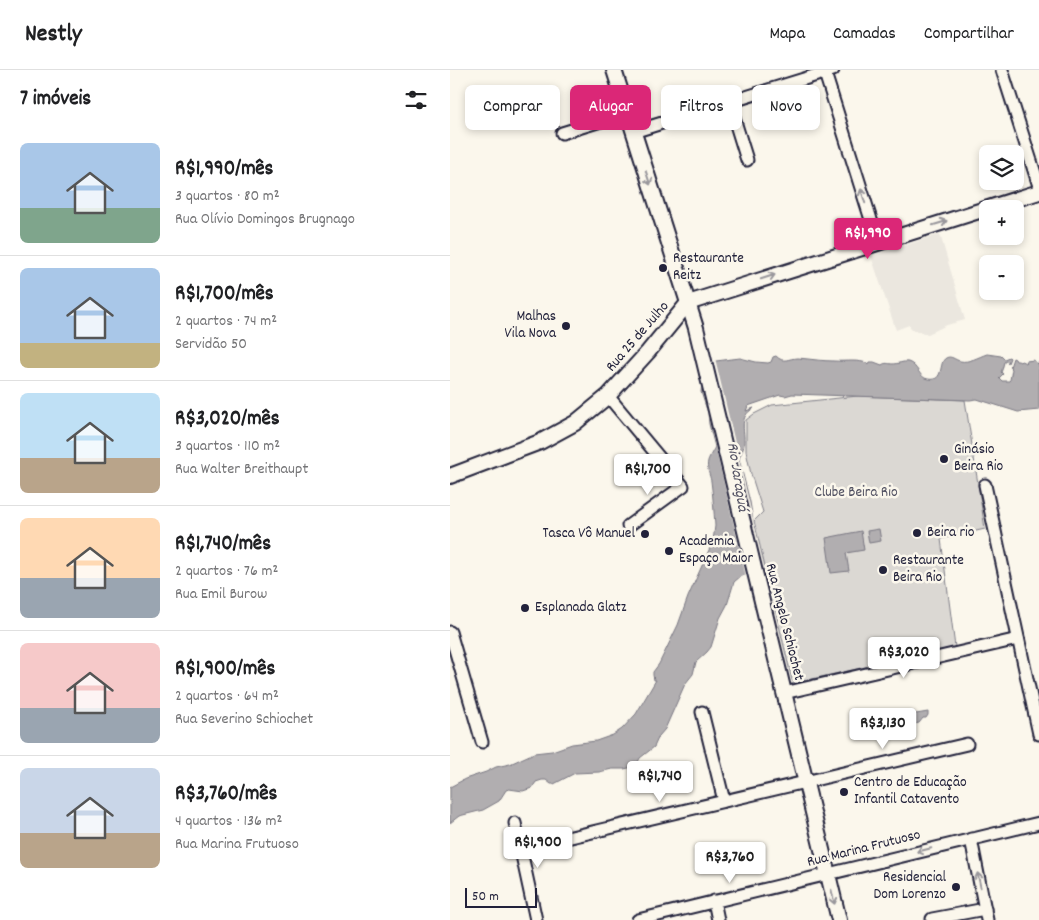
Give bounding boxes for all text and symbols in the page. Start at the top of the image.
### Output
text: Nestly [25,18,82,52]
text: Mapa [769,22,805,47]
text: Camadas [833,22,896,47]
text: Compartilhar [924,22,1014,47]
text: 7 imóveis [20,85,91,115]
chip: Comprar [465,85,560,130]
chip: Alugar [570,85,651,130]
chip: Filtros [661,85,742,130]
chip: Novo [752,85,820,130]
icon: filters [402,86,430,114]
map controls [979,145,1024,300]
button: layers [979,145,1024,190]
text: R$1,990/mês [175,155,273,185]
icon: home [60,163,120,223]
one-way arrow [644,170,654,186]
text: 3 quartos · 80 m² [175,185,280,208]
one-way arrow [858,188,868,204]
button: + [979,200,1024,245]
text: Rua Olívio Domingos Brugnago [175,208,355,231]
pin: R$1,990 [822,218,914,260]
one-way arrow [931,218,947,227]
text: R$1,990 [845,222,891,245]
place label: Restaurante Reitz [673,248,744,287]
button: − [979,255,1024,300]
marker: Restaurante Reitz [657,262,669,274]
one-way arrow [760,272,775,281]
text: R$1,700/mês [175,280,274,310]
icon: home [60,288,120,348]
street label: Rua 25 de Julho [601,297,675,377]
place label: Malhas Vila Nova [505,306,557,345]
text: 2 quartos · 74 m² [175,310,277,333]
marker: Malhas Vila Nova [560,320,572,332]
text: Servidão 50 [175,333,247,356]
text: R$3,020/mês [175,405,280,435]
icon: home [60,413,120,473]
text: 3 quartos · 110 m² [175,435,280,458]
place label: Ginásio Beira Rio [954,439,1004,478]
water label: Rio Jaraguá [720,441,754,515]
marker: Ginásio Beira Rio [938,453,950,465]
pin: R$1,700 [602,454,694,496]
text: Rua Walter Breithaupt [175,458,308,481]
text: R$1,700 [625,458,671,481]
park label: Clube Beira Rio [814,482,898,504]
place label: Beira rio [927,522,975,544]
place label: Tasca Vô Manuel [542,523,635,545]
marker: Beira rio [911,527,923,539]
marker: Tasca Vô Manuel [639,528,651,540]
text: R$1,740/mês [175,530,271,560]
place label: Academia Espaço Maior [679,531,753,570]
icon: home [60,538,120,598]
marker: Academia Espaço Maior [663,545,675,557]
place label: Restaurante Beira Rio [893,550,964,589]
text: 2 quartos · 76 m² [175,560,278,583]
street label: Rua Angelo Schiochet [759,561,809,683]
marker: Restaurante Beira Rio [877,564,889,576]
text: Rua Emil Burow [175,583,267,606]
place label: Esplanada Glatz [535,597,627,619]
marker: Esplanada Glatz [519,602,531,614]
pin: R$3,020 [858,636,950,679]
text: R$3,020 [879,641,929,664]
text: R$1,900/mês [175,655,275,685]
icon: home [60,663,120,723]
text: 2 quartos · 64 m² [175,685,279,708]
text: Rua Severino Schiochet [175,708,313,731]
pin: R$3,130 [837,708,929,750]
text: R$3,130 [860,712,906,735]
pin: R$1,740 [614,760,706,803]
text: R$1,740 [638,765,682,788]
place label: Centro de Educação Infantil Catavento [854,772,967,811]
text: R$3,760/mês [175,780,277,810]
marker: Centro de Educação Infantil Catavento [838,786,850,798]
icon: home [60,788,120,848]
text: 4 quartos · 136 m² [175,810,282,833]
street label: Rua Marina Frutuoso [805,824,923,874]
pin: R$1,900 [492,826,584,869]
text: R$1,900 [514,831,562,854]
text: Rua Marina Frutuoso [175,833,299,856]
pin: R$3,760 [684,842,776,884]
text: R$3,760 [706,846,754,869]
one-way arrow [916,846,932,856]
place label: Residencial Dom Lorenzo [874,867,946,906]
one-way arrow [974,872,984,888]
marker: Residencial Dom Lorenzo [950,881,962,893]
scale bar [465,885,538,908]
text: 50 m [472,887,499,907]
one-way arrow [829,888,838,904]

